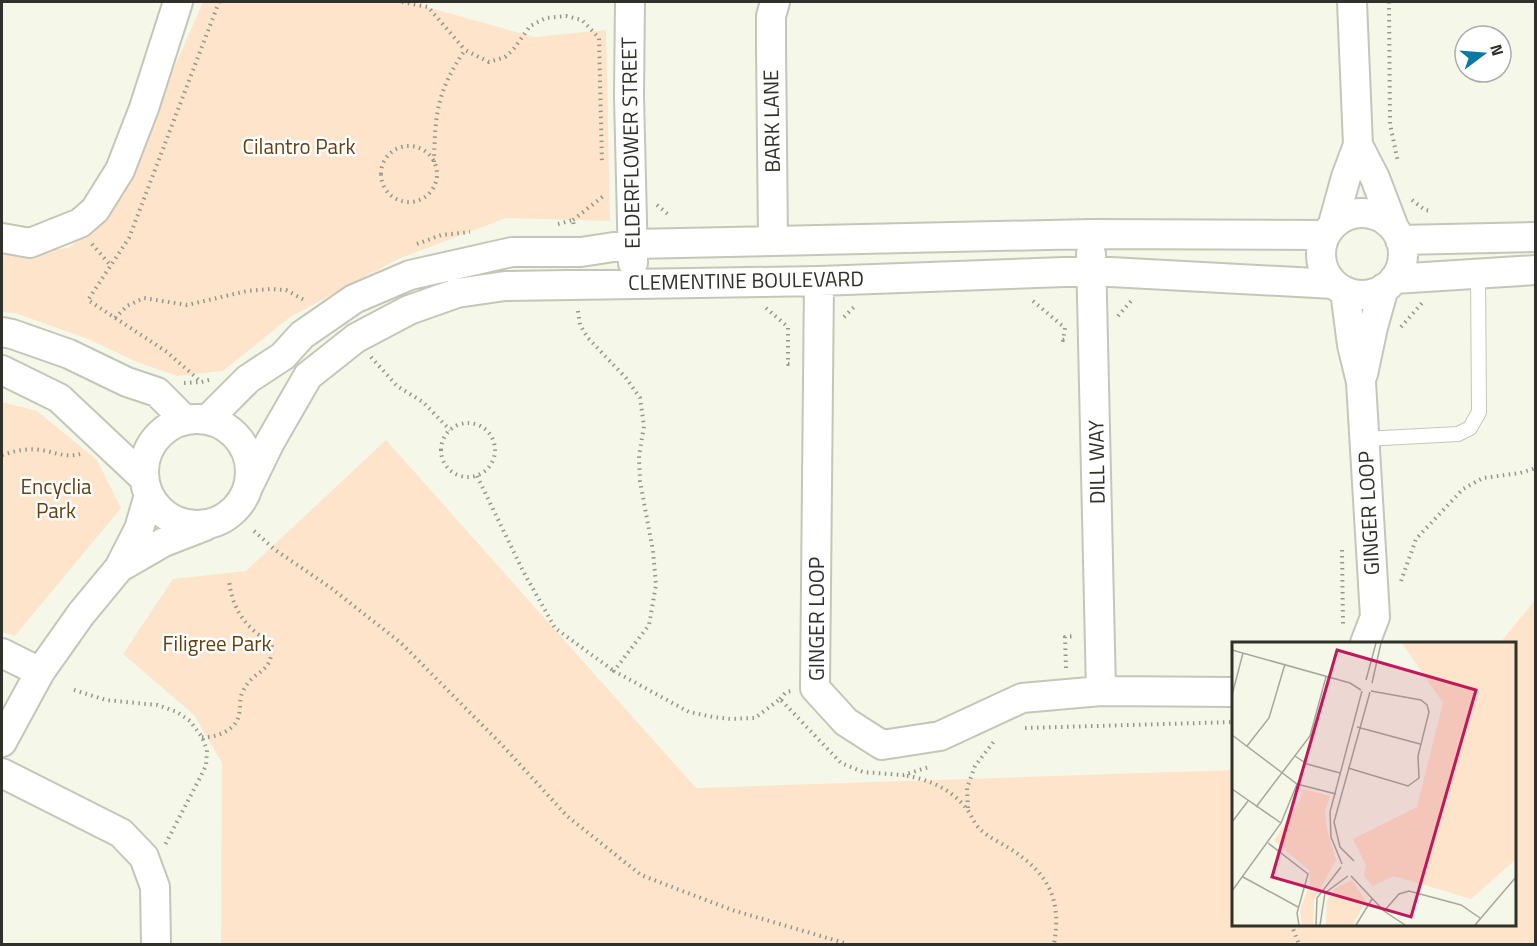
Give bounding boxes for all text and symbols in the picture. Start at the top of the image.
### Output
north arrow [1453,24,1513,84]
street label: ELDERFLOWER STREET [612,37,648,249]
text: N [1484,41,1510,59]
street label: BARK LANE [754,69,788,173]
park label: Cilantro Park [243,130,355,162]
street label: CLEMENTINE BOULEVARD [628,262,864,298]
street label: DILL WAY [1079,419,1113,504]
street label: GINGER LOOP [1349,450,1387,576]
park label: Encyclia Park [20,470,92,526]
street label: GINGER LOOP [800,557,832,681]
park label: Filigree Park [163,627,271,659]
inset map [1232,642,1516,925]

